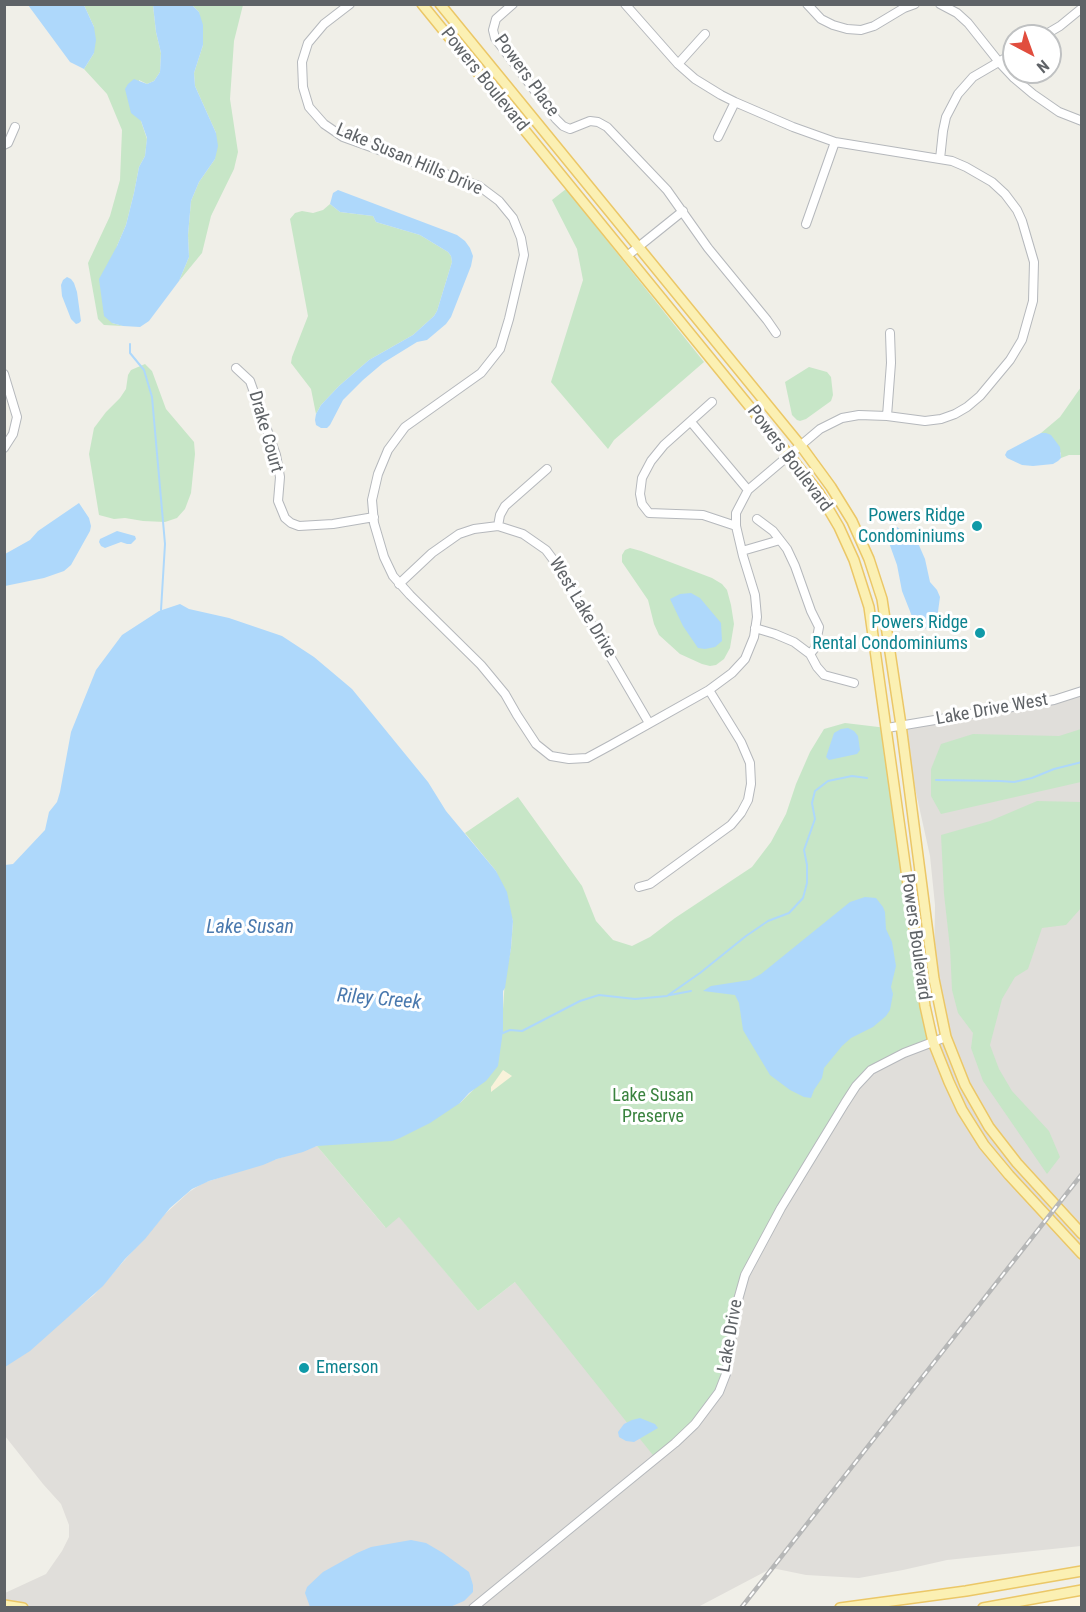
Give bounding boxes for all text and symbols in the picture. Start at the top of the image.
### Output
street label: Powers Boulevard [436,24,532,136]
north arrow [1002,24,1062,84]
street label: Powers Place [489,31,563,121]
text: N [1033,56,1053,77]
street label: Lake Susan Hills Drive [332,119,486,201]
street label: Drake Court [243,389,287,475]
street label: Powers Boulevard [742,402,836,516]
place label: Powers Ridge Condominiums [858,505,965,548]
marker: Powers Ridge Condominiums [970,519,984,533]
street label: West Lake Drive [544,554,620,662]
place label: Powers Ridge Rental Condominiums [812,612,968,654]
marker: Powers Ridge Rental Condominiums [973,626,987,640]
street label: Lake Drive West [934,690,1050,730]
street label: Powers Boulevard [895,872,935,1002]
water label: Lake Susan [206,916,294,940]
water label: Riley Creek [336,984,422,1016]
park label: Lake Susan Preserve [612,1085,694,1128]
street label: Lake Drive [714,1298,748,1374]
place label: Emerson [316,1357,378,1379]
marker: Emerson [297,1361,311,1375]

